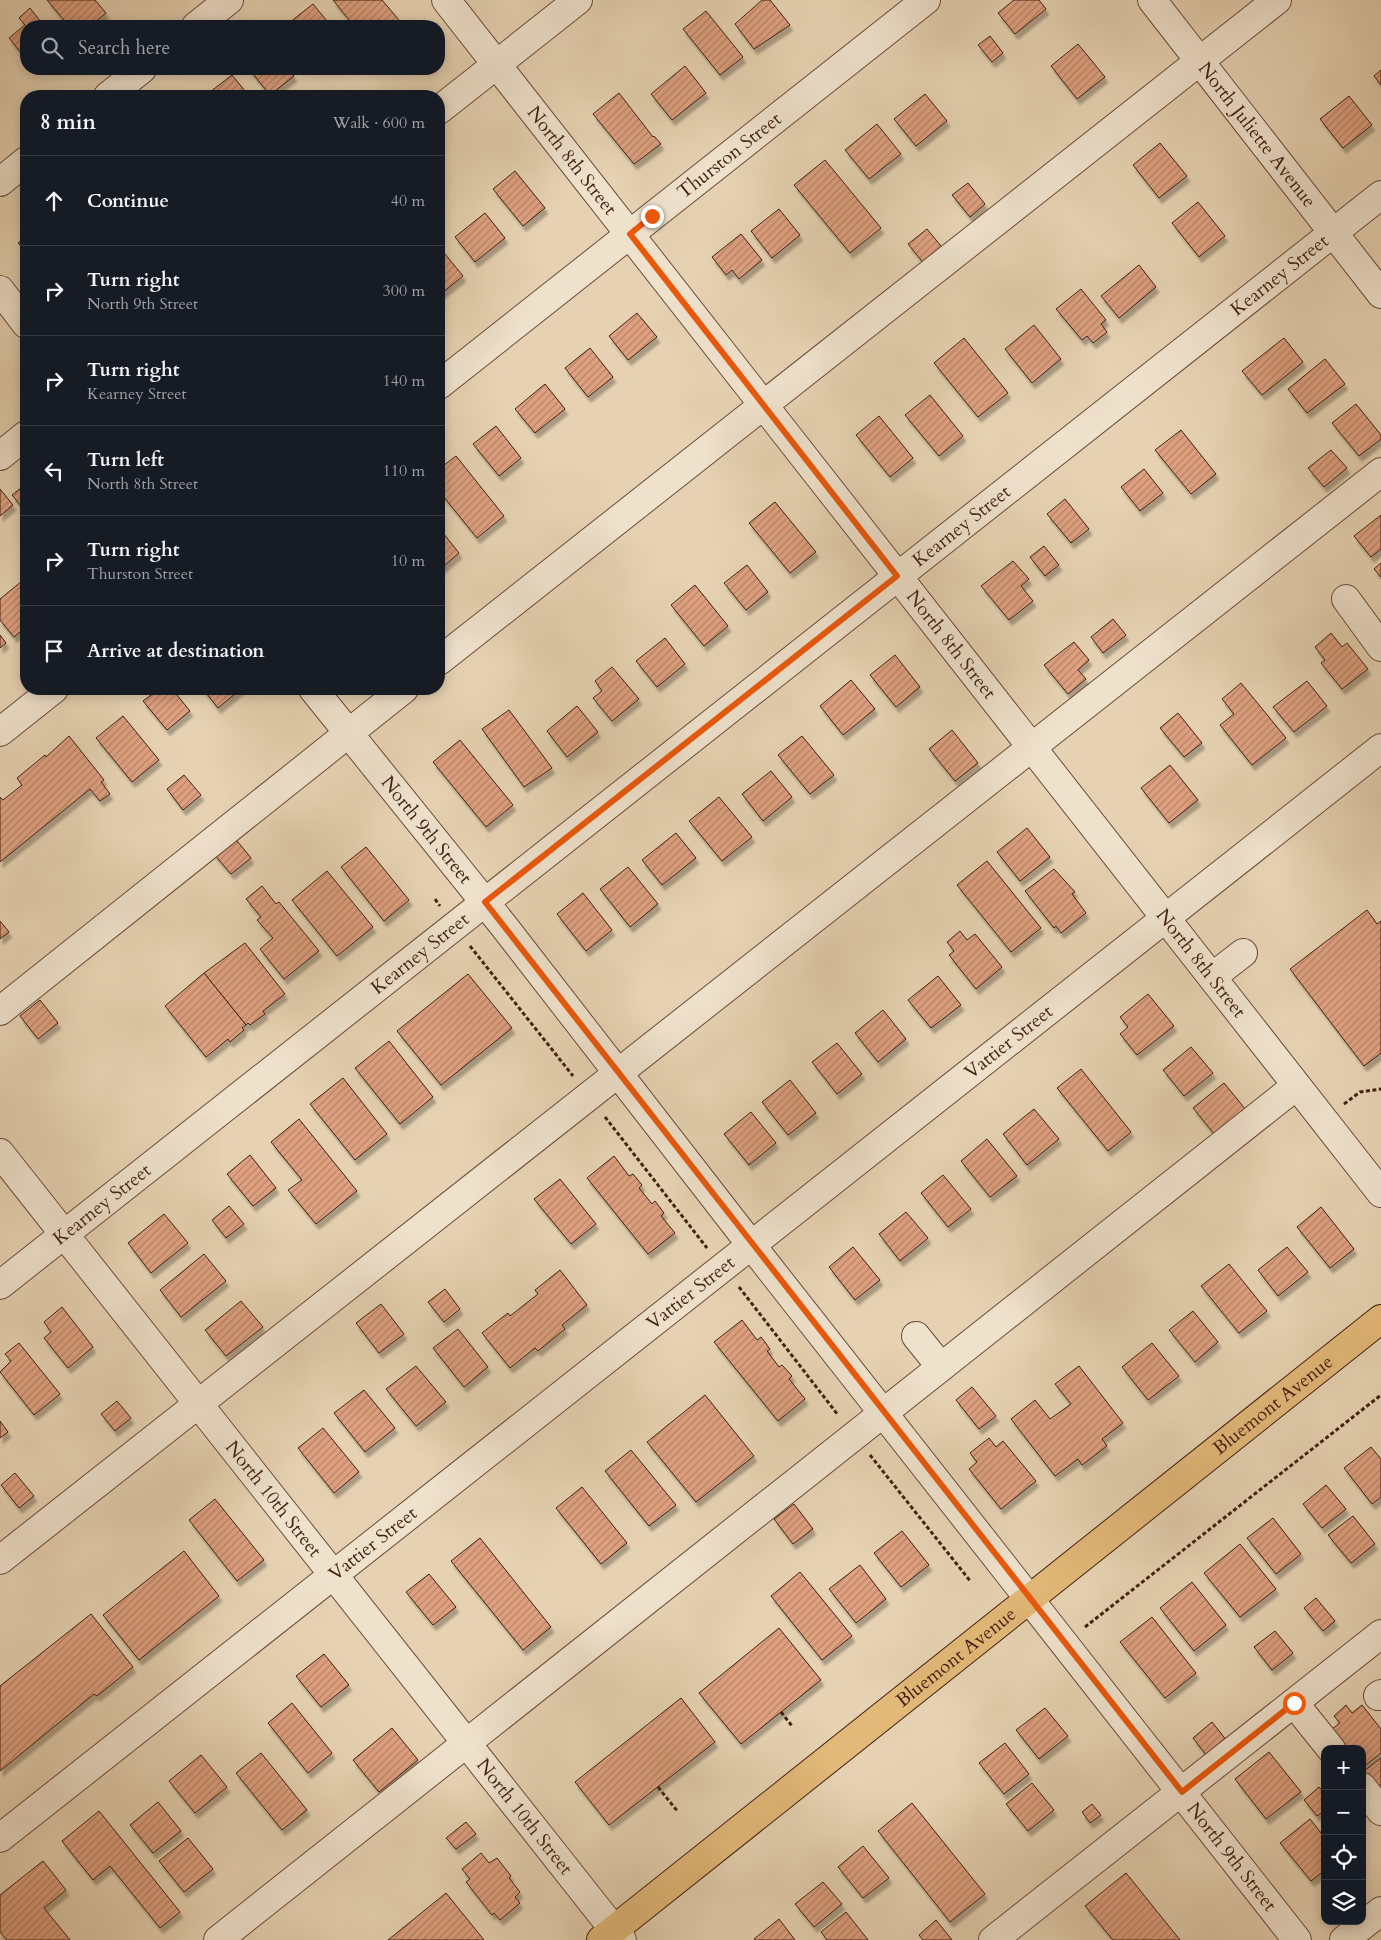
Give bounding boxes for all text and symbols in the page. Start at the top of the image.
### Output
search box [20,20,445,75]
icon: search [38,34,66,62]
text: Search here [78,35,170,61]
street label: North Juliette Avenue [1192,57,1322,213]
street label: North 8th Street [521,101,623,221]
street label: Thurston Street [672,106,787,205]
text: 8 min [40,108,96,137]
text: Walk · 600 m [333,112,425,134]
icon: ahead [40,187,68,215]
text: Continue [87,188,169,214]
text: 40 m [391,190,425,212]
route end [641,205,664,228]
street label: Kearney Street [1225,228,1334,322]
text: Turn right [87,267,179,293]
icon: right [40,277,68,305]
text: 300 m [383,280,425,302]
text: North 9th Street [87,293,198,315]
text: Turn right [87,357,179,383]
icon: right [40,367,68,395]
text: 140 m [383,370,425,392]
text: Kearney Street [87,383,187,405]
text: Turn left [87,447,164,473]
icon: left [40,457,68,485]
text: 110 m [383,460,425,482]
text: North 8th Street [87,473,198,495]
street label: Kearney Street [907,479,1016,573]
text: Turn right [87,537,179,563]
icon: right [40,547,68,575]
text: 10 m [391,550,425,572]
text: Thurston Street [87,563,193,585]
street label: North 8th Street [900,585,1002,705]
icon: arrive [40,637,68,665]
text: Arrive at destination [87,638,264,664]
street label: North 9th Street [375,770,478,890]
street label: North 8th Street [1150,903,1252,1023]
street label: Kearney Street [365,907,474,1000]
street label: Vattier Street [959,999,1058,1085]
street label: Kearney Street [48,1158,157,1251]
street label: Vattier Street [641,1250,740,1336]
street label: Bluemont Avenue [1207,1349,1339,1461]
street label: North 10th Street [219,1435,328,1563]
street label: Vattier Street [323,1501,423,1587]
street label: Bluemont Avenue [891,1601,1022,1713]
route start [1283,1692,1306,1715]
map controls [1321,1745,1366,1925]
button: + [1321,1745,1366,1790]
street label: North 10th Street [470,1753,579,1880]
button: − [1321,1790,1366,1835]
street label: North 9th Street [1181,1797,1283,1917]
button: locate [1321,1835,1366,1880]
button: layers [1321,1880,1366,1925]

